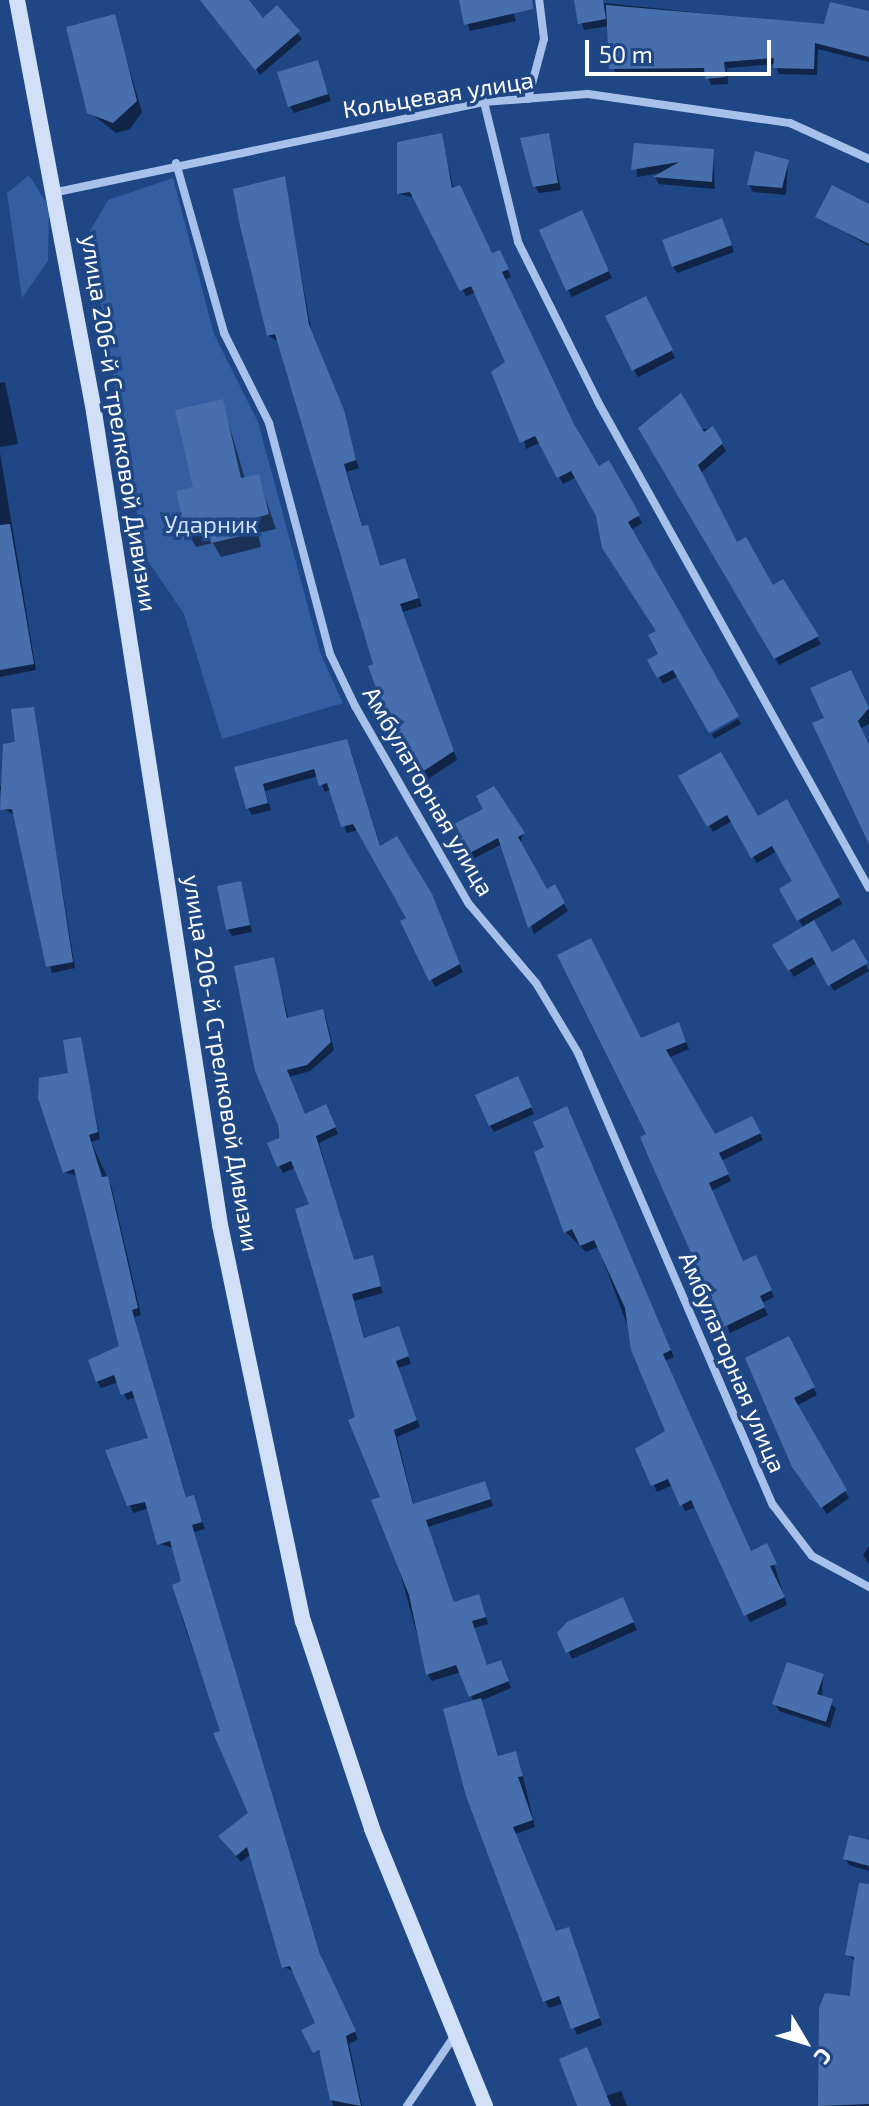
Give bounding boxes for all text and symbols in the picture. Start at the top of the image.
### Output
scale bar [589,24,775,74]
text: 50 m [599,39,653,68]
street label: Кольцевая улица [341,65,535,123]
street label: улица 206-й Стрелковой Дивизии [76,232,164,614]
park label: Ударник [164,510,258,538]
street label: Амбулаторная улица [357,681,501,901]
street label: улица 206-й Стрелковой Дивизии [178,872,266,1254]
street label: Амбулаторная улица [673,1247,793,1477]
north arrow [765,2002,845,2082]
text: С [810,2044,838,2070]

